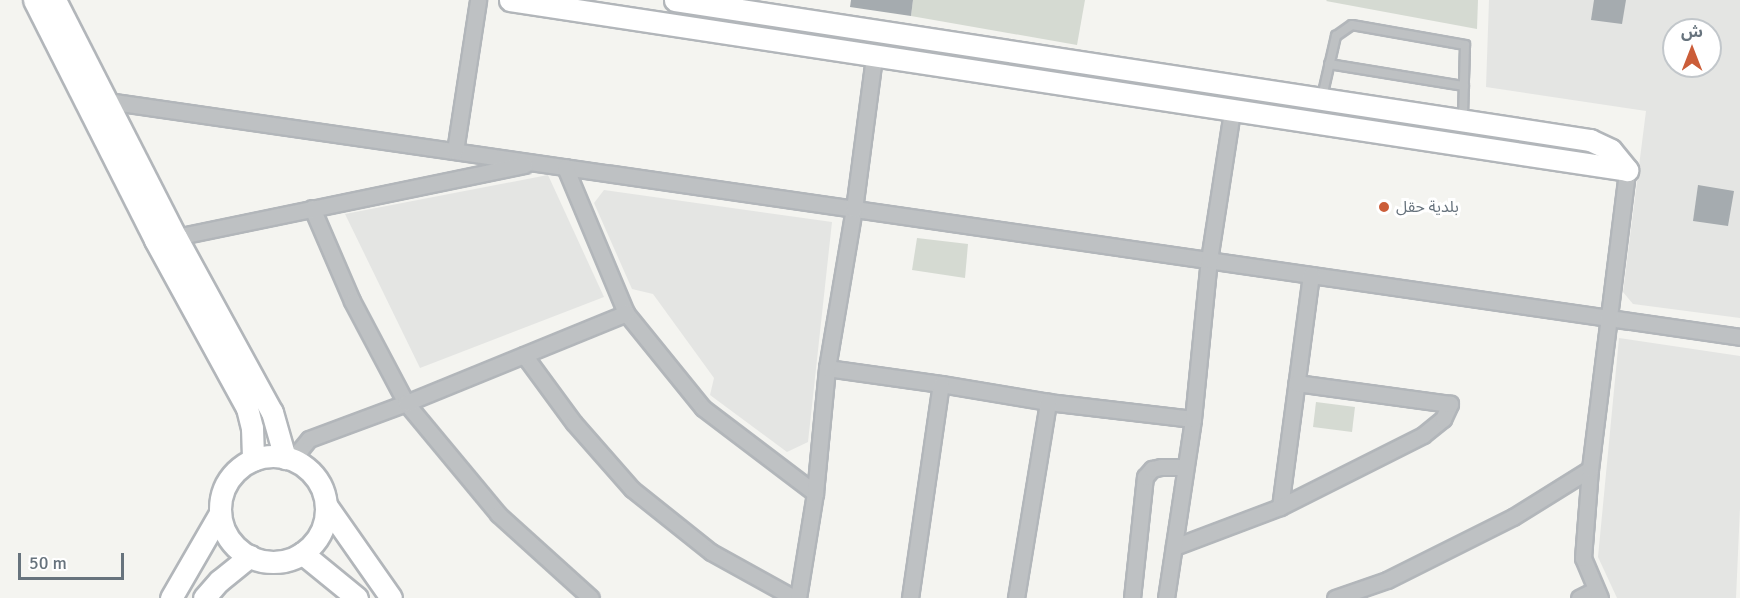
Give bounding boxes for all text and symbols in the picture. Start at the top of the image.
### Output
north arrow [1662,18,1722,78]
text: ش [1681,22,1703,42]
place label: بلدية حقل [1396,197,1459,217]
marker: بلدية حقل [1377,200,1391,214]
scale bar [21,541,128,579]
text: 50 m [29,552,67,574]

